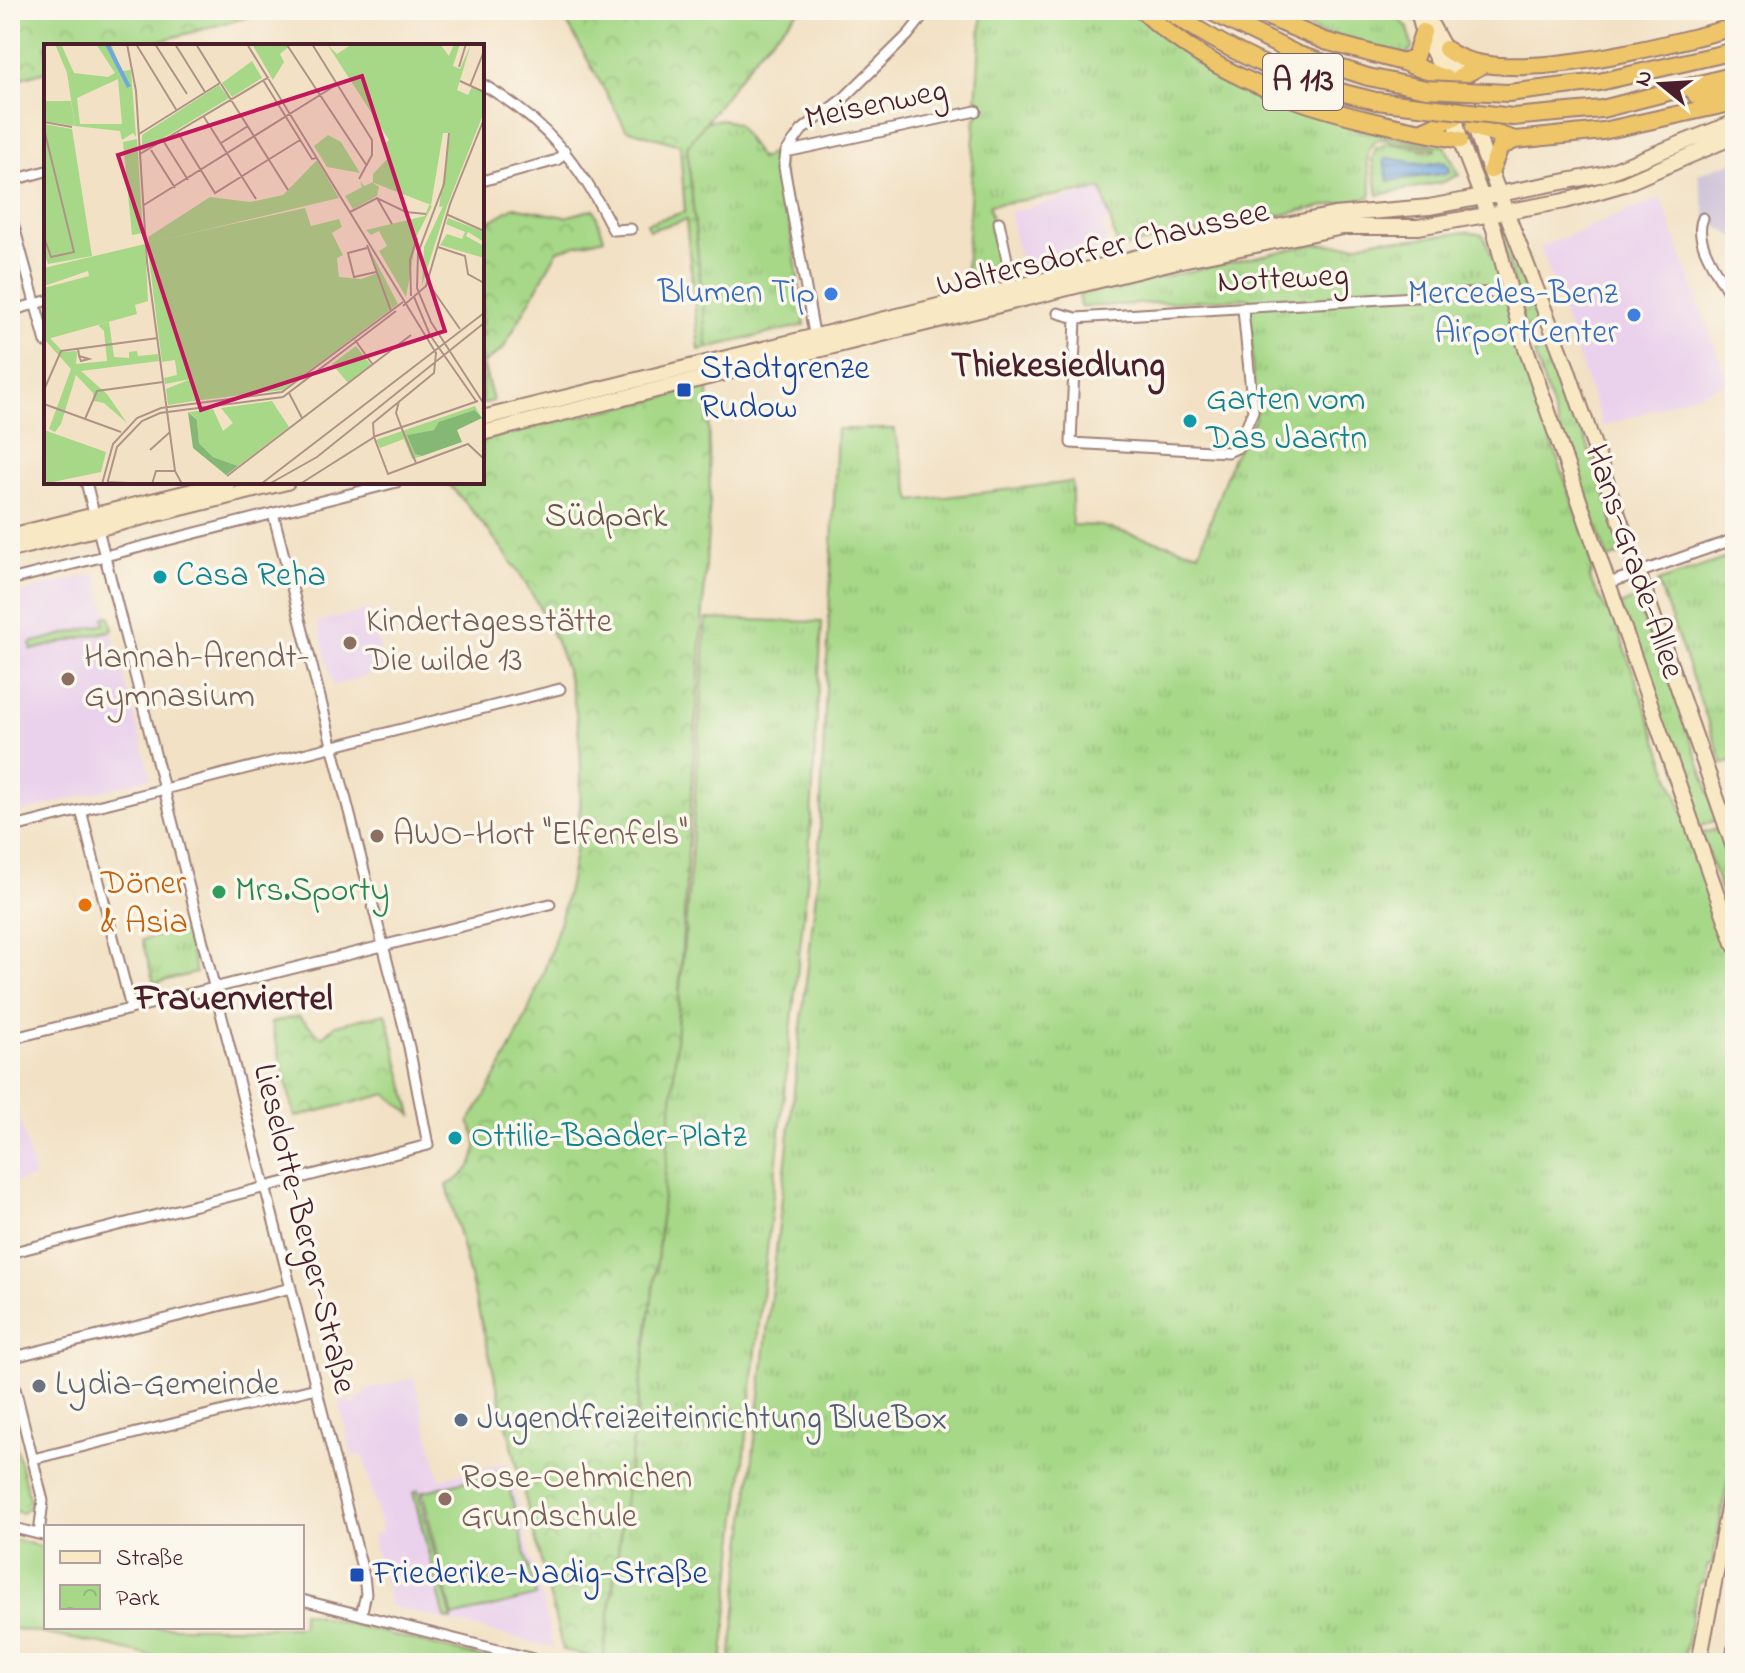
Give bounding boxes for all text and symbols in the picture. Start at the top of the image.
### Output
inset map [44,44,484,484]
north arrow [1621,44,1701,124]
road number: A 113 [1263,54,1343,110]
street label: Meisenweg [800,67,952,145]
text: N [1627,67,1662,91]
street label: Waltersdorfer Chaussee [932,187,1275,313]
street label: Notteweg [1216,252,1350,308]
place label: Blumen Tip [657,269,815,319]
place label: Mercedes-Benz AirportCenter [1408,270,1619,359]
marker: Blumen Tip [822,285,840,303]
marker: Mercedes-Benz AirportCenter [1625,306,1643,324]
district label: Thiekesiedlung [951,341,1165,395]
place label: Stadtgrenze Rudow [700,345,870,434]
place label: Garten vom Das Jaartn [1205,376,1367,465]
marker: Stadtgrenze Rudow [675,381,693,399]
marker: Garten vom Das Jaartn [1181,412,1199,430]
street label: Hans-Grade-Allee [1569,438,1697,687]
park label: Südpark [545,493,667,543]
place label: Casa Reha [176,552,326,602]
marker: Casa Reha [151,568,169,586]
place label: Kindertagesstätte Die wilde 13 [365,598,613,687]
place label: Hannah-Arendt- Gymnasium [84,634,310,723]
marker: Kindertagesstätte Die wilde 13 [341,634,359,652]
marker: Hannah-Arendt- Gymnasium [59,670,77,688]
place label: AWO-Hort "Elfenfels" [393,811,687,861]
marker: AWO-Hort "Elfenfels" [368,827,386,845]
place label: Döner & Asia [100,860,188,949]
place label: Mrs.Sporty [235,867,389,917]
marker: Mrs.Sporty [210,883,228,901]
marker: Döner & Asia [76,896,94,914]
district label: Frauenviertel [133,972,333,1028]
street label: Lieselotte-Berger-Straße [238,1059,368,1400]
place label: Ottilie-Baader-Platz [471,1113,747,1163]
marker: Ottilie-Baader-Platz [446,1129,464,1147]
place label: Lydia-Gemeinde [55,1361,280,1411]
marker: Lydia-Gemeinde [30,1377,48,1395]
place label: Jugendfreizeiteinrichtung BlueBox [477,1395,947,1445]
marker: Jugendfreizeiteinrichtung BlueBox [452,1411,470,1429]
place label: Rose-Oehmichen Grundschule [461,1454,692,1543]
marker: Rose-Oehmichen Grundschule [436,1490,454,1508]
legend [44,1525,304,1629]
text: Straße [116,1542,183,1577]
place label: Friederike-Nadig-Straße [372,1550,709,1600]
marker: Friederike-Nadig-Straße [348,1566,366,1584]
text: Park [116,1582,160,1617]

